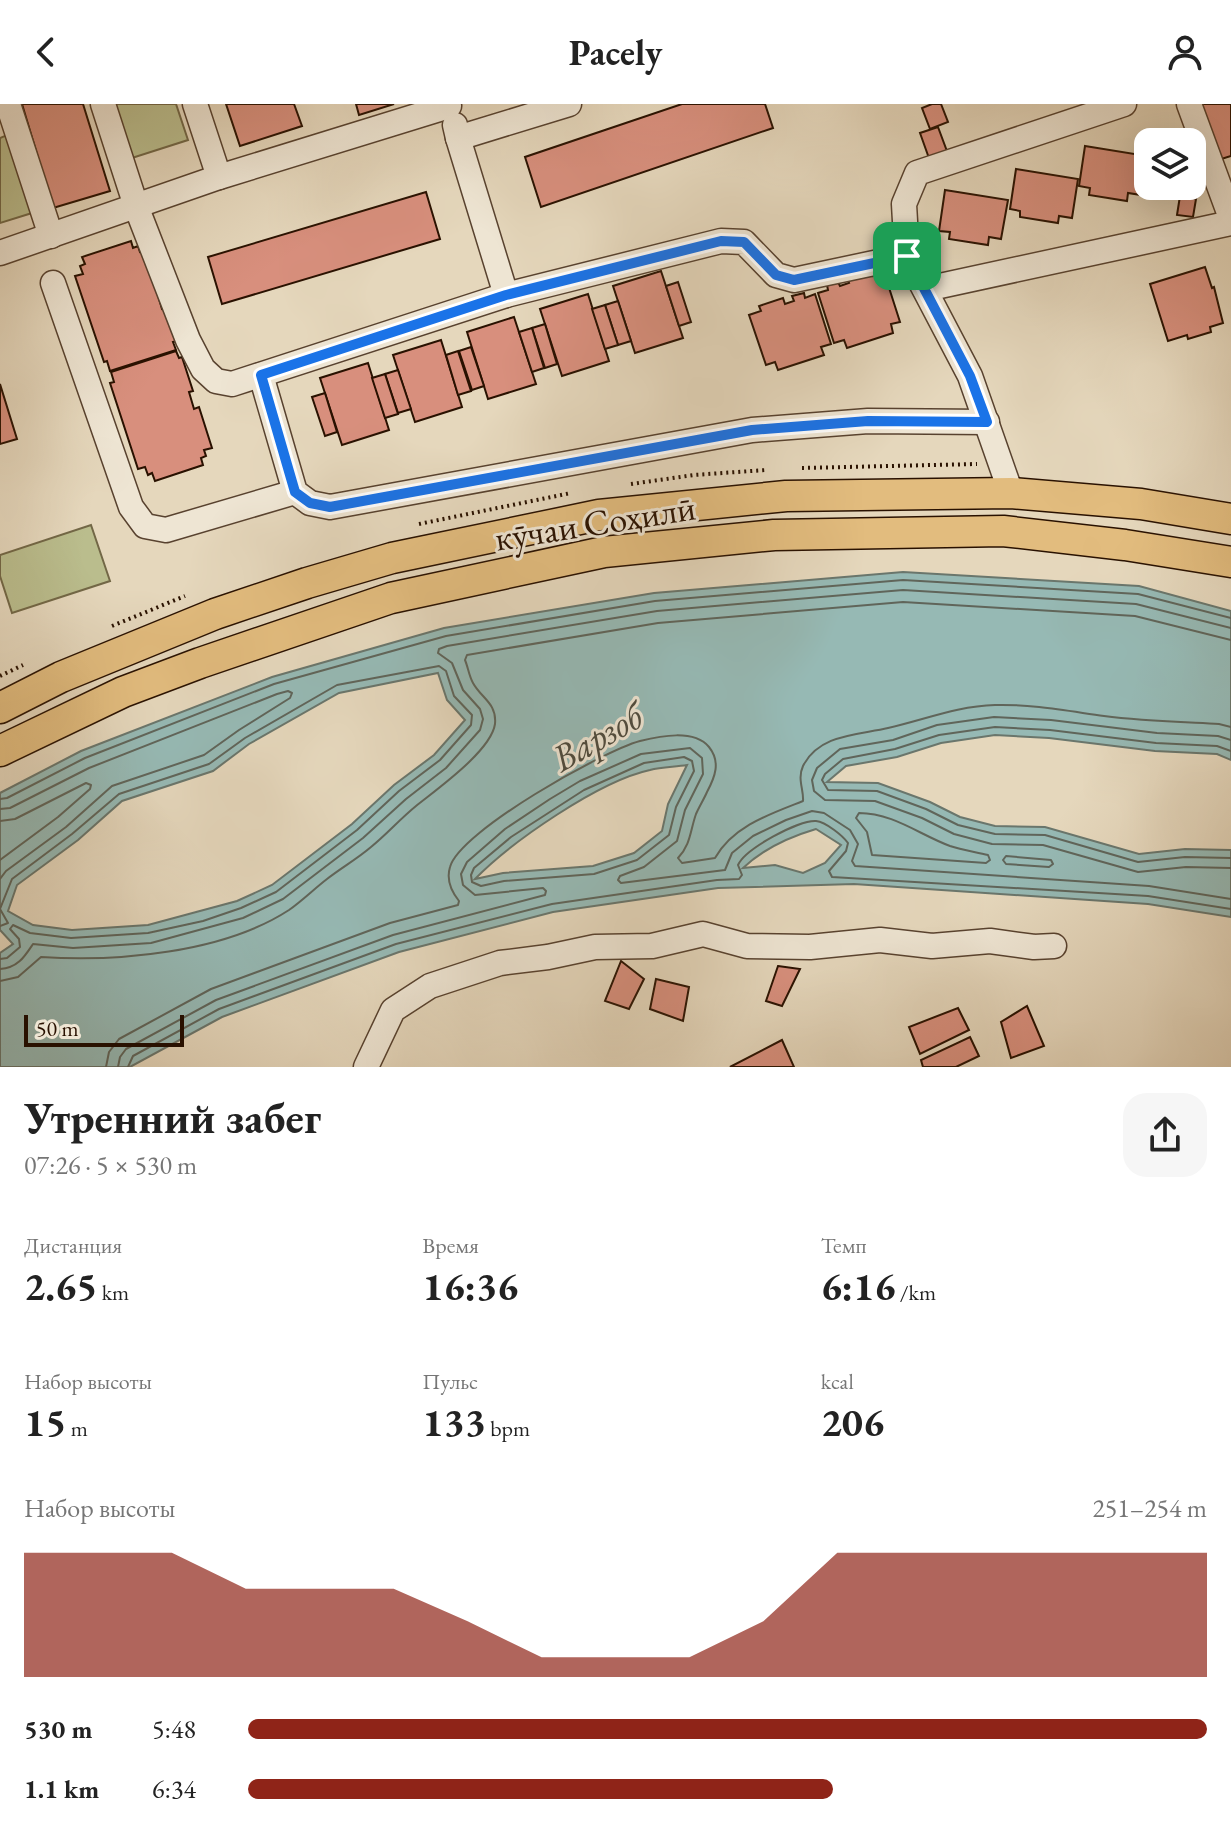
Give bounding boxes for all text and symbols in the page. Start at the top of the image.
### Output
text: Pacely [569,29,662,76]
icon: back [24,30,68,74]
icon: person [1163,30,1207,74]
map controls [1134,128,1206,200]
button: layers [1134,128,1206,200]
pin [873,222,941,290]
icon: arrive [885,234,929,278]
street label: кӯчаи Соҳилӣ [491,483,699,562]
water label: Варзоб [541,688,656,783]
scale bar [24,1011,184,1047]
text: 50 m [36,1014,79,1043]
text: Утренний забег [24,1089,321,1146]
button: share [1123,1093,1207,1177]
text: 07:26 · 5 × 530 m [24,1148,197,1182]
text: Дистанция [24,1231,122,1260]
text: Время [422,1231,479,1260]
text: Темп [821,1231,866,1260]
text: 2.65 [24,1260,97,1312]
text: 16:36 [422,1260,518,1312]
text: 6:16 [821,1260,895,1312]
text: km [97,1278,129,1307]
text: /km [895,1278,936,1307]
text: Набор высоты [24,1367,152,1396]
text: Пульс [422,1367,478,1396]
text: kcal [821,1367,854,1396]
text: 15 [24,1396,66,1448]
text: 133 [422,1396,486,1448]
text: 206 [821,1396,884,1448]
text: m [66,1414,88,1443]
text: bpm [486,1414,530,1443]
text: Набор высоты [24,1491,175,1525]
text: 251–254 m [1092,1491,1207,1525]
text: 530 m [24,1712,92,1746]
text: 5:48 [152,1712,196,1746]
text: 1.1 km [24,1772,99,1806]
text: 6:34 [152,1772,196,1806]

